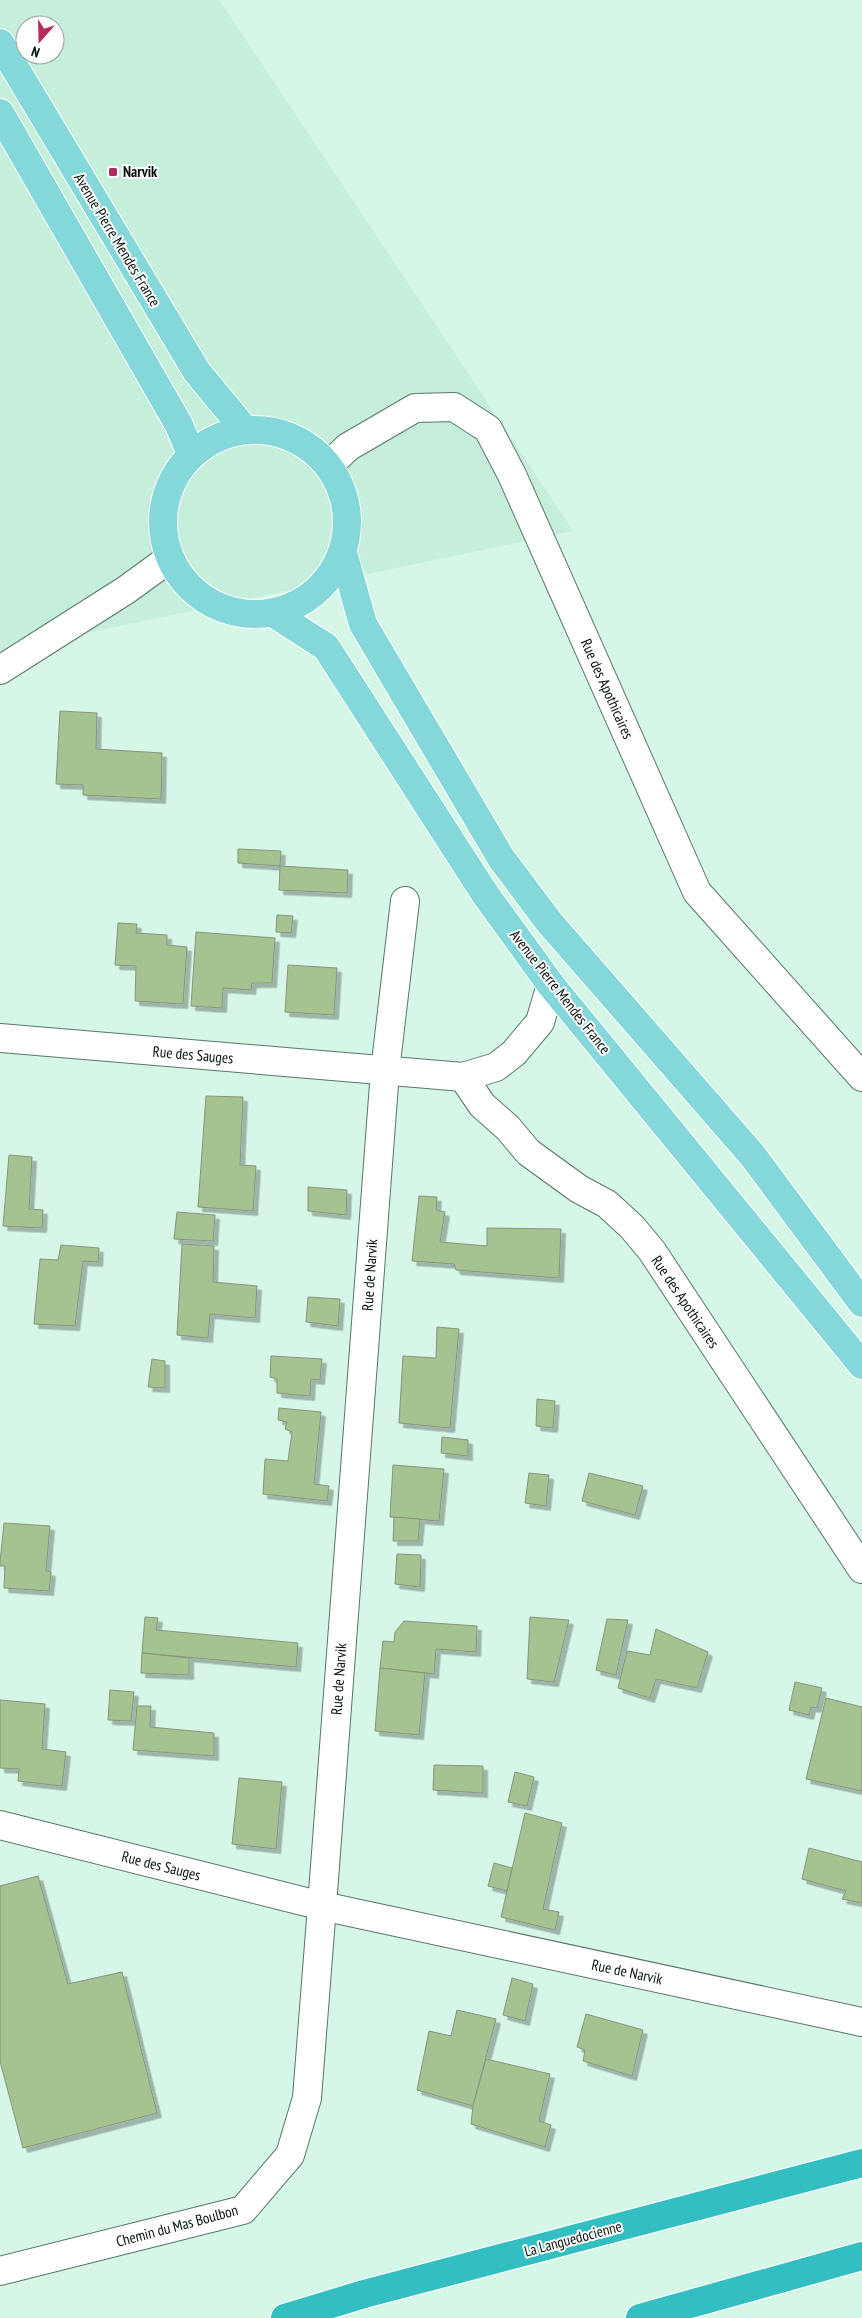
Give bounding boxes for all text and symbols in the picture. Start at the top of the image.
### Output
north arrow [15,15,65,65]
text: N [29,42,42,62]
place label: Narvik [123,162,158,181]
marker: Narvik [107,166,119,178]
street label: Avenue Pierre Mendes France [70,170,165,310]
street label: Rue des Apothicaires [577,636,638,742]
street label: Avenue Pierre Mendes France [506,926,615,1058]
street label: Rue des Sauges [152,1042,234,1067]
street label: Rue de Narvik [358,1238,382,1312]
street label: Rue des Apothicaires [647,1252,723,1352]
street label: Rue de Narvik [327,1642,351,1716]
street label: Rue des Sauges [120,1847,203,1884]
street label: Rue de Narvik [590,1955,664,1988]
street label: Chemin du Mas Boulbon [114,2200,240,2251]
street label: La Languedocienne [522,2216,624,2261]

